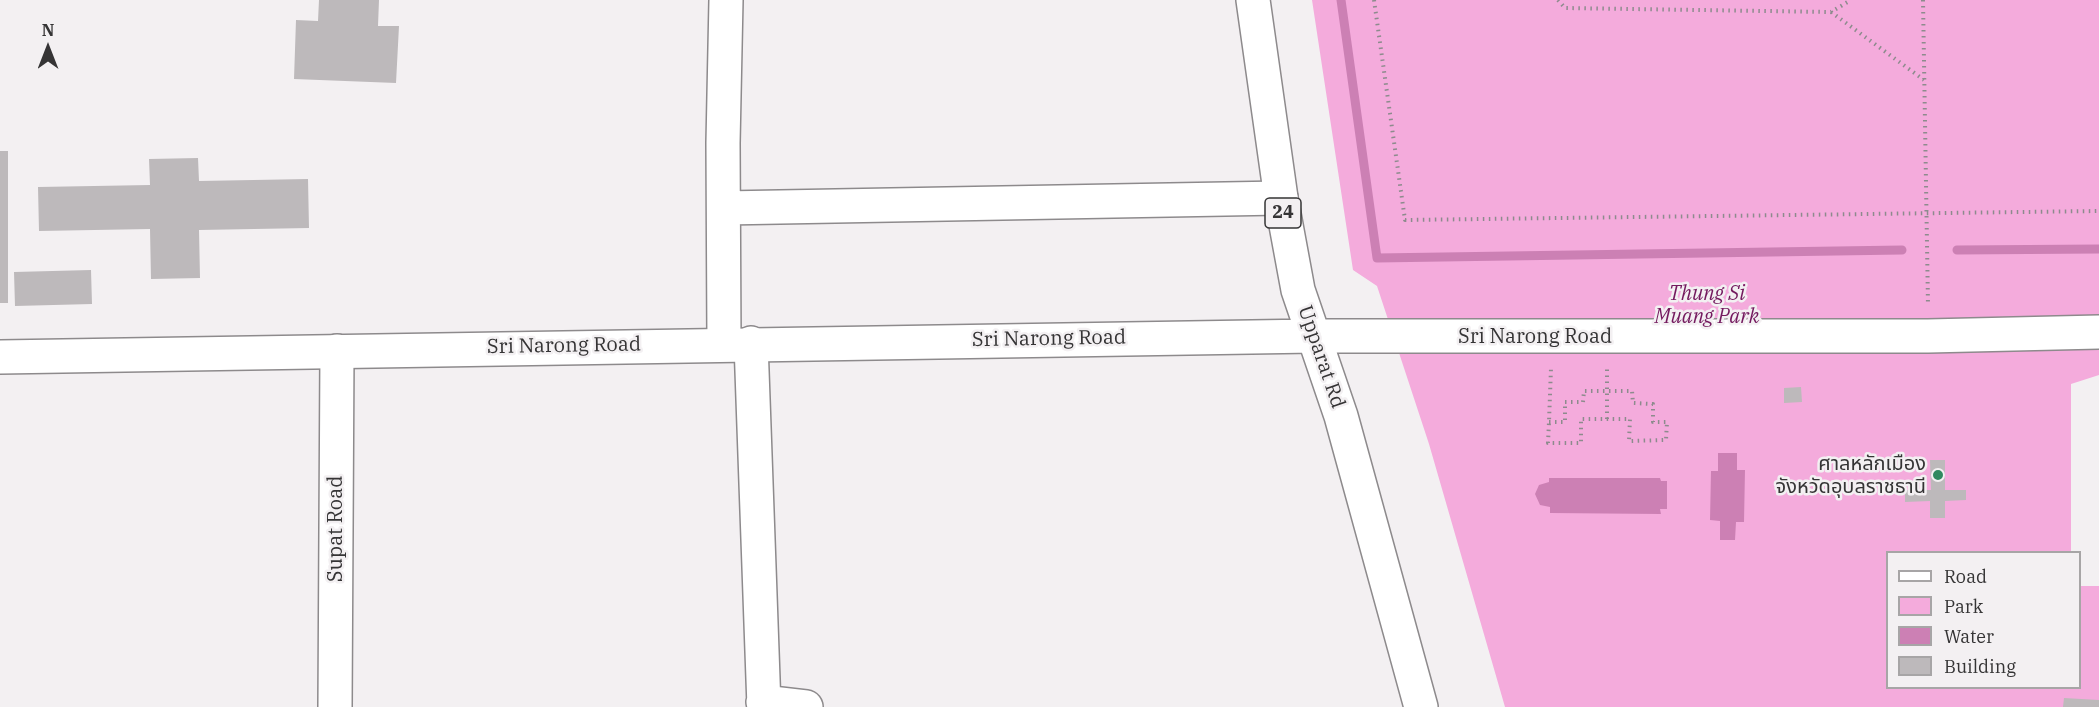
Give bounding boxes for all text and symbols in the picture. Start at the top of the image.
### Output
north arrow [18,18,78,78]
text: N [42,20,54,40]
road number: 24 [1265,198,1301,228]
park label: Thung Si Muang Park [1655,282,1759,329]
street label: Upparat Rd [1292,303,1350,411]
street label: Sri Narong Road [1458,325,1612,349]
street label: Sri Narong Road [972,326,1126,352]
street label: Sri Narong Road [487,333,641,359]
place label: ศาลหลักเมือง จังหวัดอุบลราชธานี [1776,452,1926,499]
marker: ศาลหลักเมือง จังหวัดอุบลราชธานี [1931,468,1945,482]
street label: Supat Road [324,476,348,582]
legend [1886,551,2081,689]
text: Road [1944,565,1987,588]
text: Park [1944,595,1983,618]
text: Water [1944,625,1994,648]
text: Building [1944,655,2016,678]

